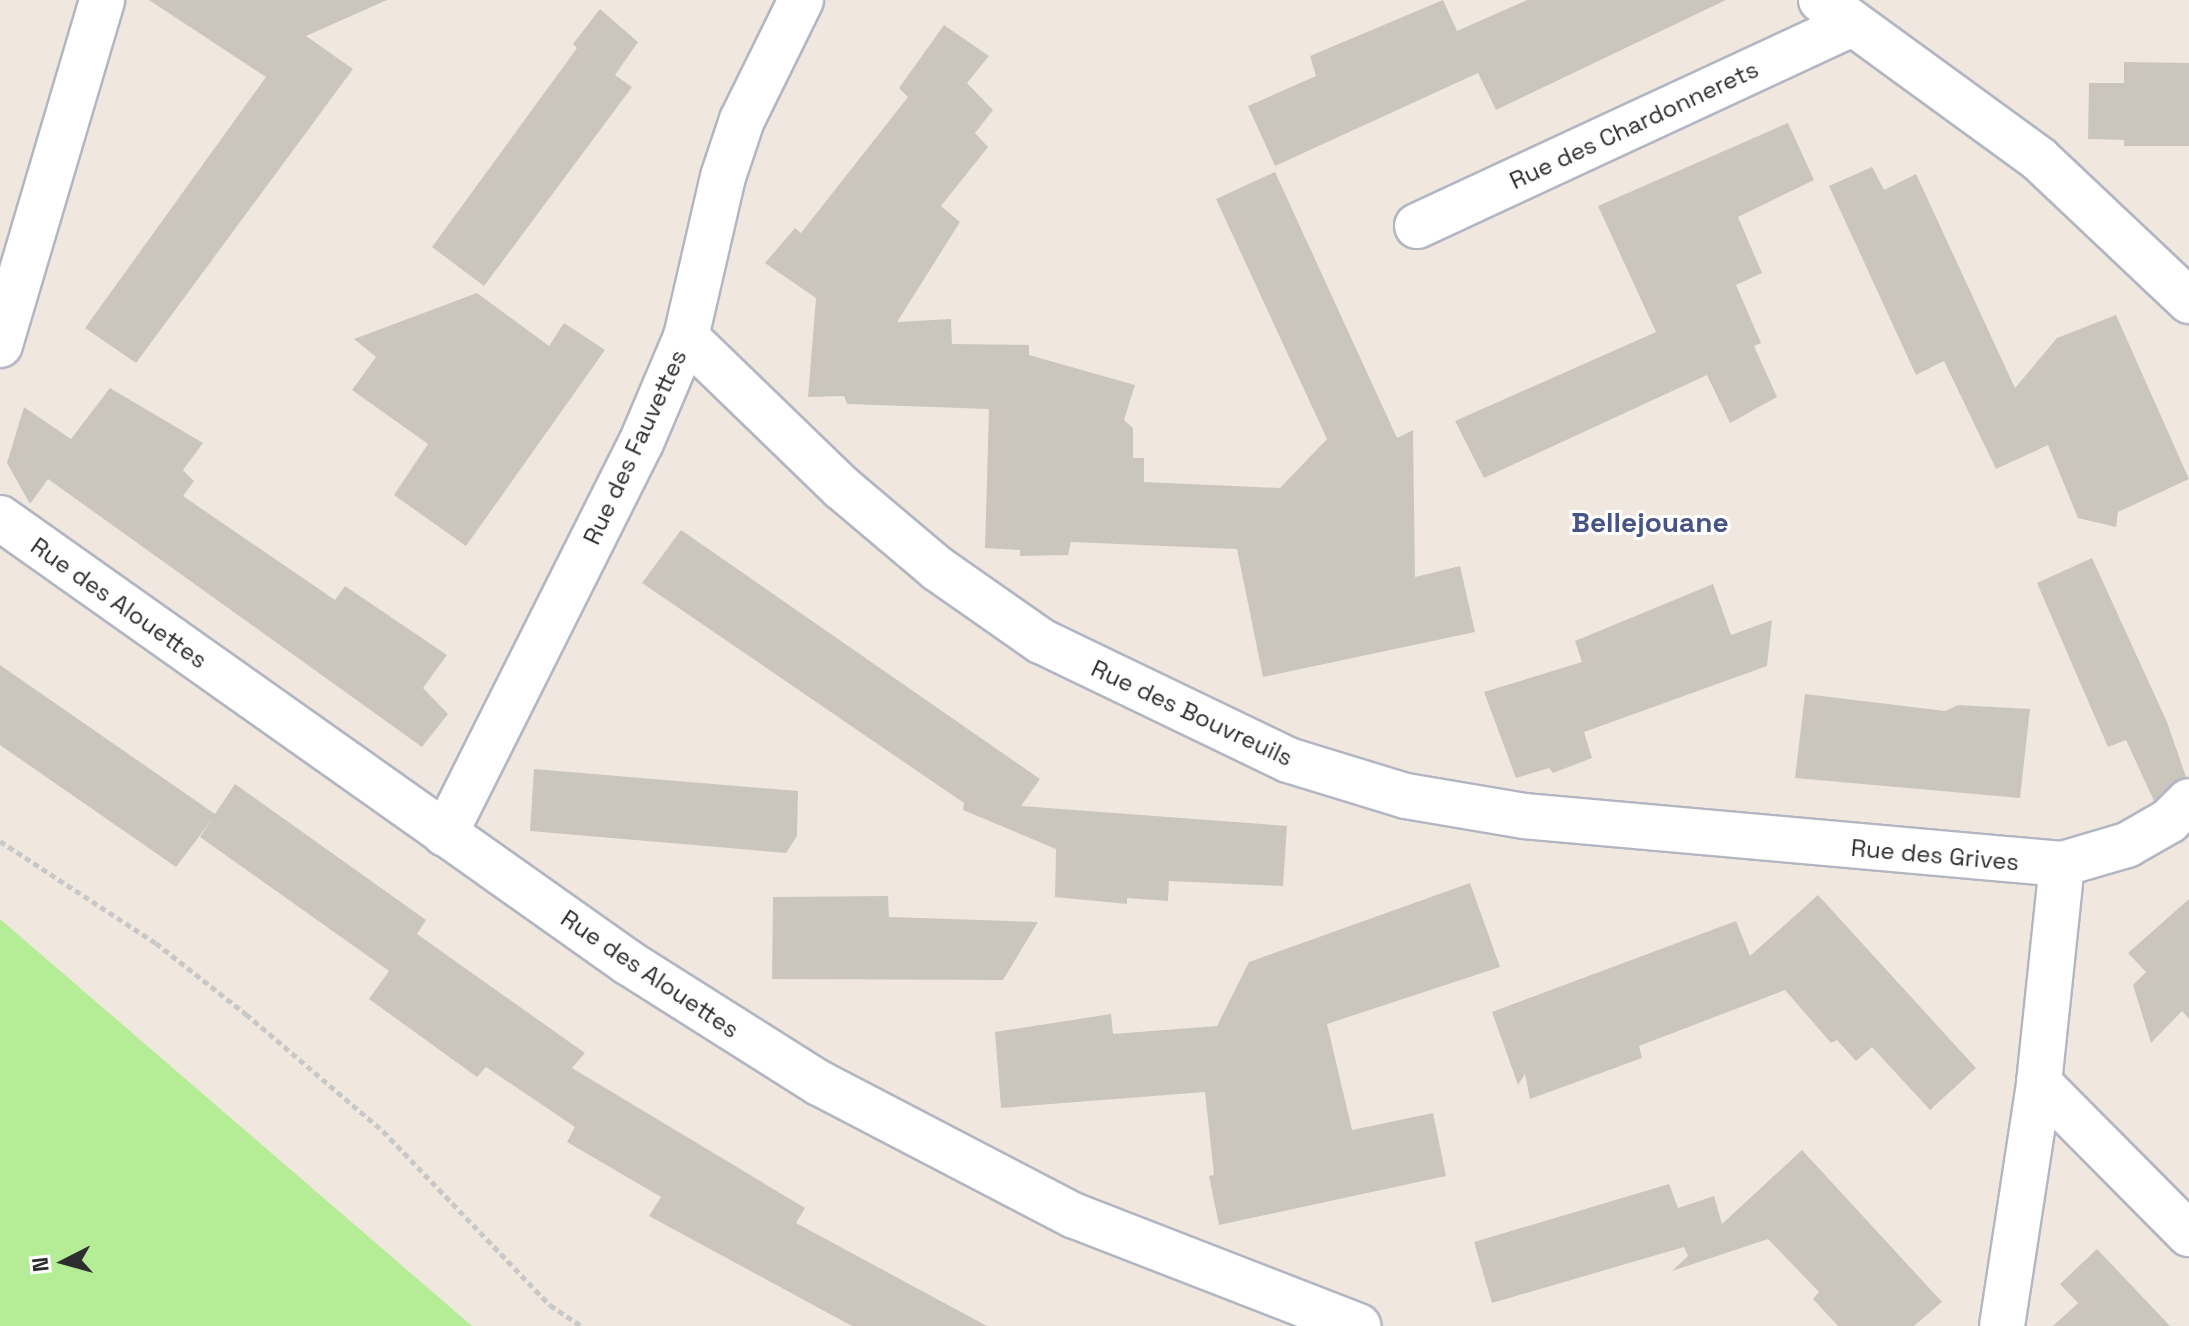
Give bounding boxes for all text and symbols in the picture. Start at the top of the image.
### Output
street label: Rue des Chardonnerets [1505,55,1763,195]
street label: Rue des Fauvettes [577,345,693,549]
district label: Bellejouane [1571,505,1729,539]
street label: Rue des Alouettes [25,531,213,675]
street label: Rue des Bouvreuils [1087,654,1297,772]
street label: Rue des Grives [1850,833,2020,877]
street label: Rue des Alouettes [555,904,745,1044]
north arrow [24,1222,104,1302]
text: N [25,1256,55,1273]

